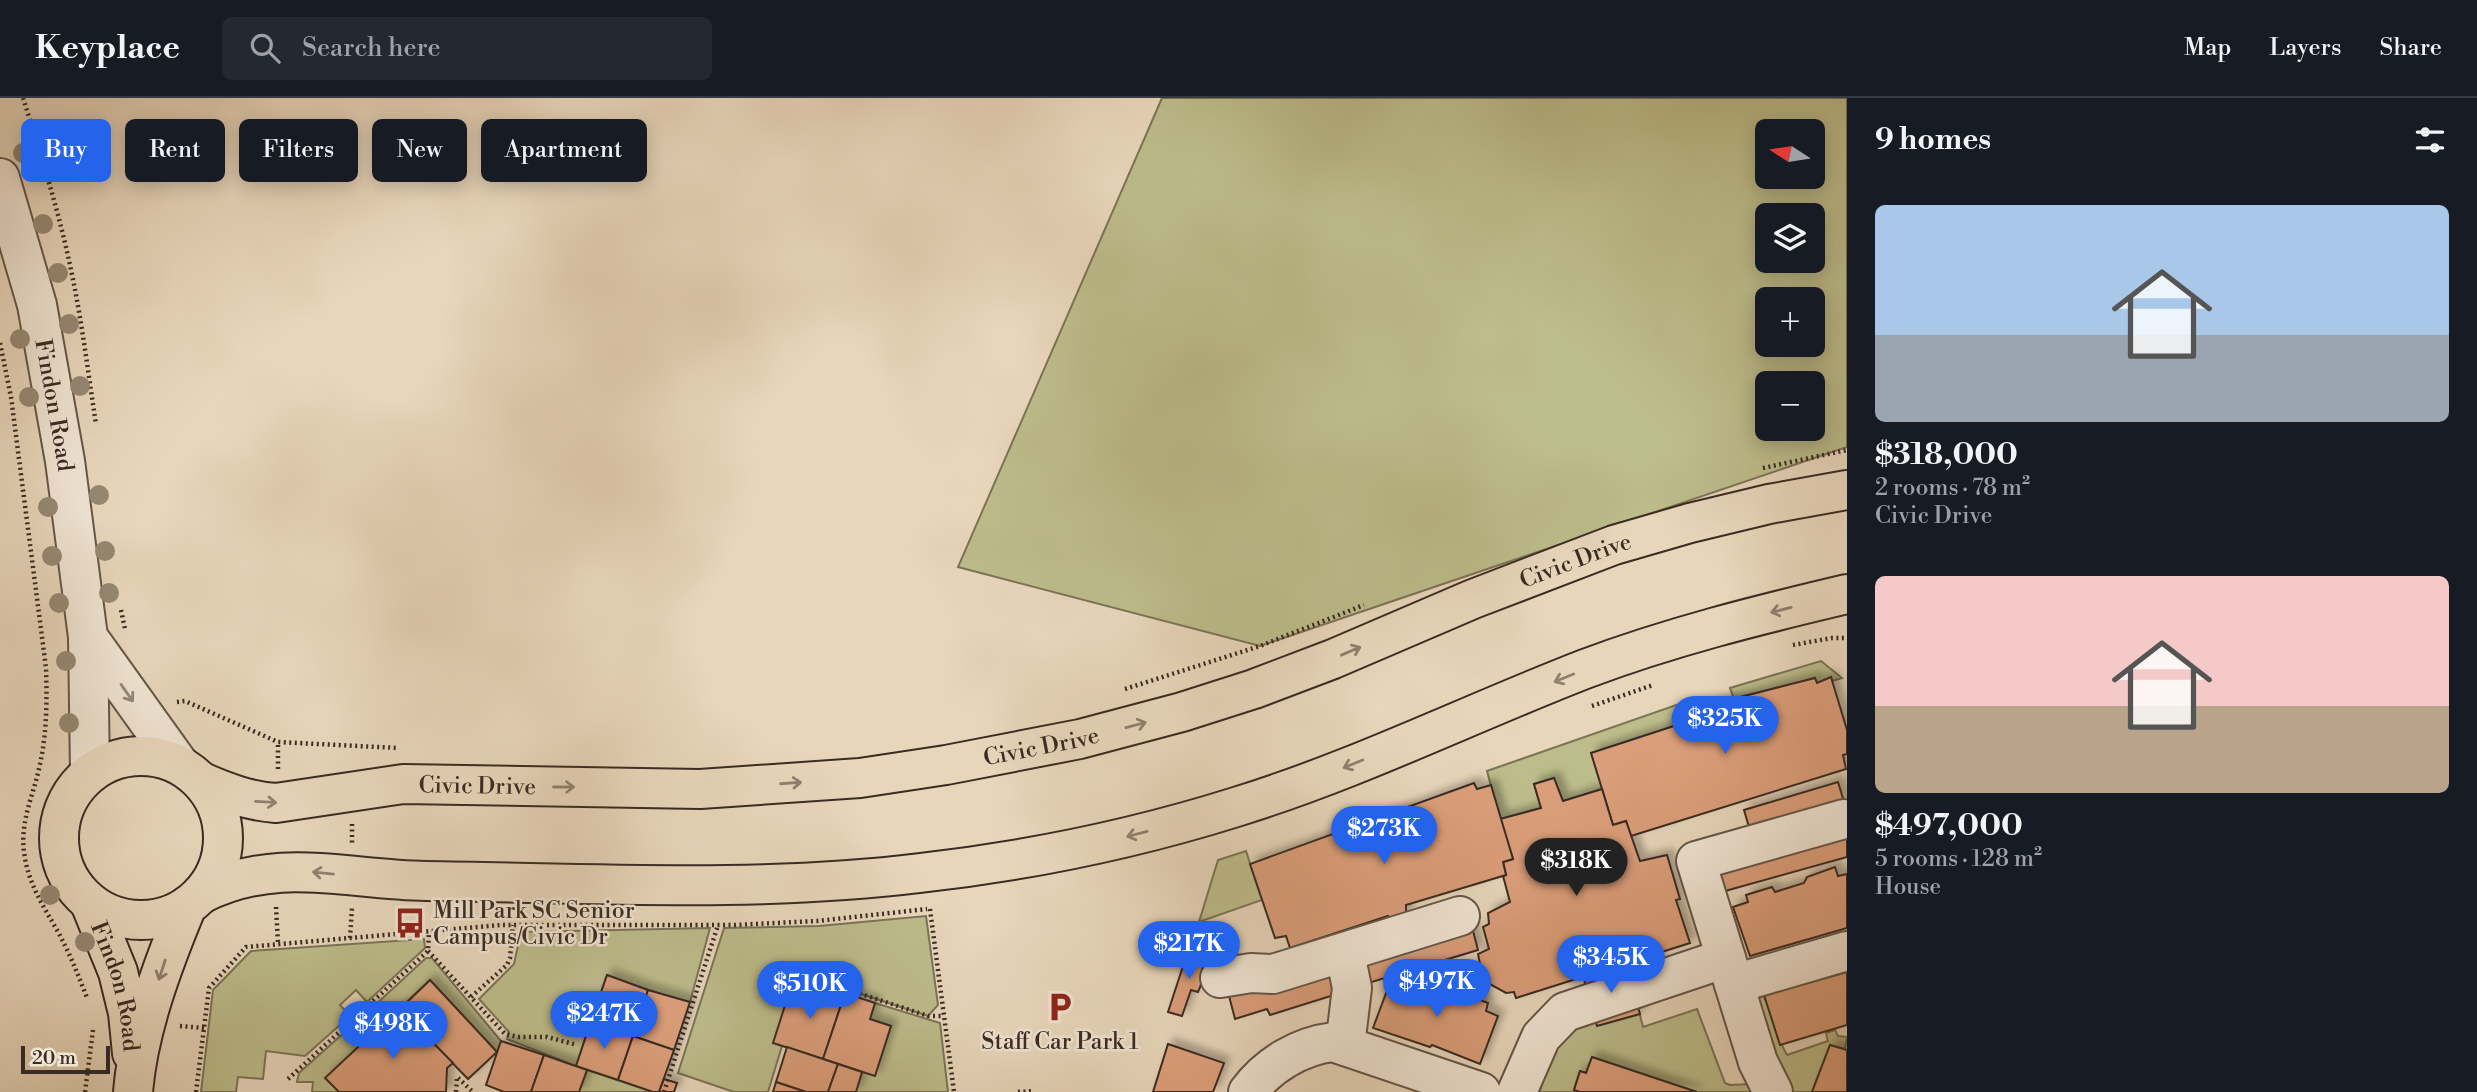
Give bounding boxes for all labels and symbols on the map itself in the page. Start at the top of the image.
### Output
north arrow [1755,119,1825,189]
street label: Findon Road [28,337,79,473]
street label: Civic Drive [1516,528,1635,595]
one-way arrow [1770,604,1792,617]
one-way arrow [1340,644,1361,657]
one-way arrow [1553,673,1575,686]
one-way arrow [119,683,134,702]
pin: $325K [1676,696,1774,756]
one-way arrow [1124,718,1147,731]
street label: Civic Drive [981,722,1102,772]
one-way arrow [1343,758,1364,771]
street label: Civic Drive [418,771,536,801]
one-way arrow [780,776,802,789]
one-way arrow [552,780,575,793]
one-way arrow [255,795,278,808]
pin: $273K [1335,806,1433,866]
one-way arrow [1126,828,1149,841]
pin: $318K [1527,838,1625,898]
one-way arrow [313,866,335,879]
place label: Mill Park SC Senior Campus/Civic Dr [433,897,635,951]
bus stop icon: Mill Park SC Senior Campus/Civic Dr [393,906,427,940]
street label: Findon Road [84,918,145,1053]
pin: $217K [1140,922,1238,981]
pin: $345K [1562,936,1660,995]
one-way arrow [155,958,167,980]
pin: $497K [1388,960,1486,1019]
pin: $510K [761,962,859,1021]
parking icon: Staff Car Park 1 [1043,990,1077,1024]
pin: $247K [555,992,653,1051]
pin: $498K [344,1002,442,1061]
place label: Staff Car Park 1 [981,1028,1139,1056]
scale bar [21,1043,110,1075]

